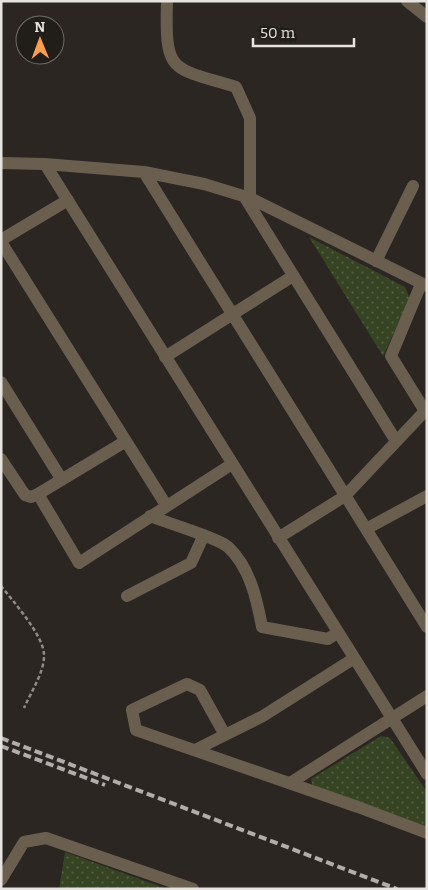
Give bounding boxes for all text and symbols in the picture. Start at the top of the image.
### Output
north arrow [15,15,65,65]
scale bar [253,15,354,47]
text: N [34,19,46,36]
text: 50 m [260,24,296,42]

